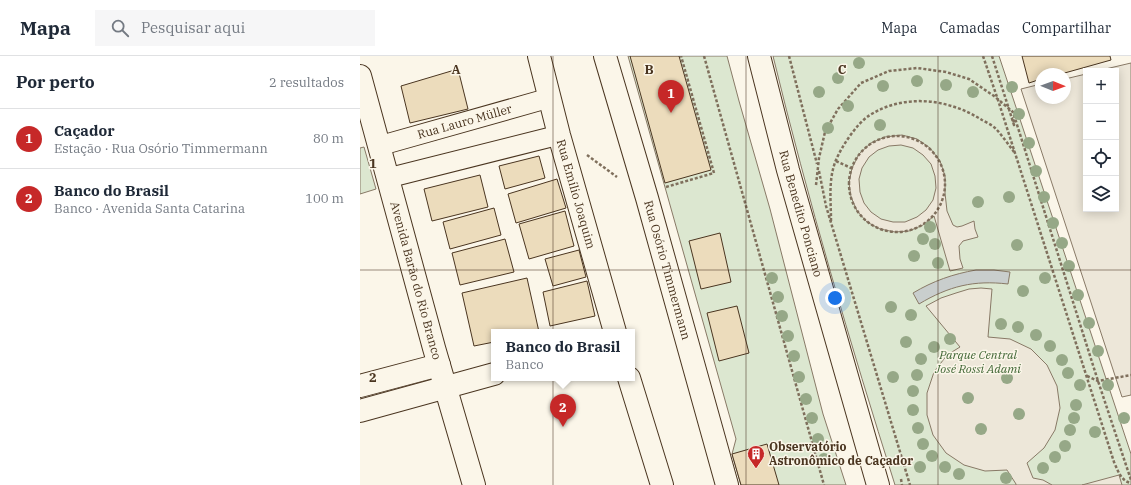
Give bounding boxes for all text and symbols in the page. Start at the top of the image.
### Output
search box [95,10,375,46]
text: Mapa [20,16,71,40]
icon: search [109,17,131,39]
text: Pesquisar aqui [141,18,245,37]
text: Mapa [881,19,917,37]
text: Camadas [939,19,1000,37]
text: Compartilhar [1022,19,1111,37]
text: A [451,61,461,78]
text: B [644,61,654,78]
text: C [838,61,847,78]
north arrow [1035,68,1071,104]
map controls [1083,68,1119,212]
button: + [1083,68,1119,104]
text: Por perto [16,71,95,93]
text: 2 resultados [269,74,344,91]
pin: 1 [658,80,684,113]
street label: Rua Lauro Müller [415,101,514,142]
button: − [1083,104,1119,140]
text: Caçador [54,121,115,140]
text: 1 [25,130,33,147]
text: 80 m [313,130,344,147]
street label: Rua Emílio Joaquim [554,137,599,251]
text: Estação · Rua Osório Timmermann [54,140,268,157]
button: locate [1083,140,1119,176]
street label: Rua Benedito Ponciano [776,148,826,279]
text: 1 [369,155,377,172]
button: layers [1083,176,1119,212]
text: Banco do Brasil [54,181,169,200]
text: 2 [25,190,33,207]
text: 100 m [305,190,344,207]
street label: Rua Osório Timmermann [641,199,694,342]
text: Banco · Avenida Santa Catarina [54,200,245,217]
street label: Avenida Barão do Rio Branco [387,200,445,362]
your location [825,288,845,308]
popup [491,329,635,381]
text: Banco do Brasil [506,337,620,356]
park label: Parque Central José Rossi Adami [934,347,1021,376]
text: Banco [506,356,544,373]
text: 2 [369,369,377,386]
pin: 2 [550,394,576,427]
place label: Observatório Astronômico de Caçador [769,439,913,468]
building icon: Observatório Astronômico de Caçador [746,444,766,469]

